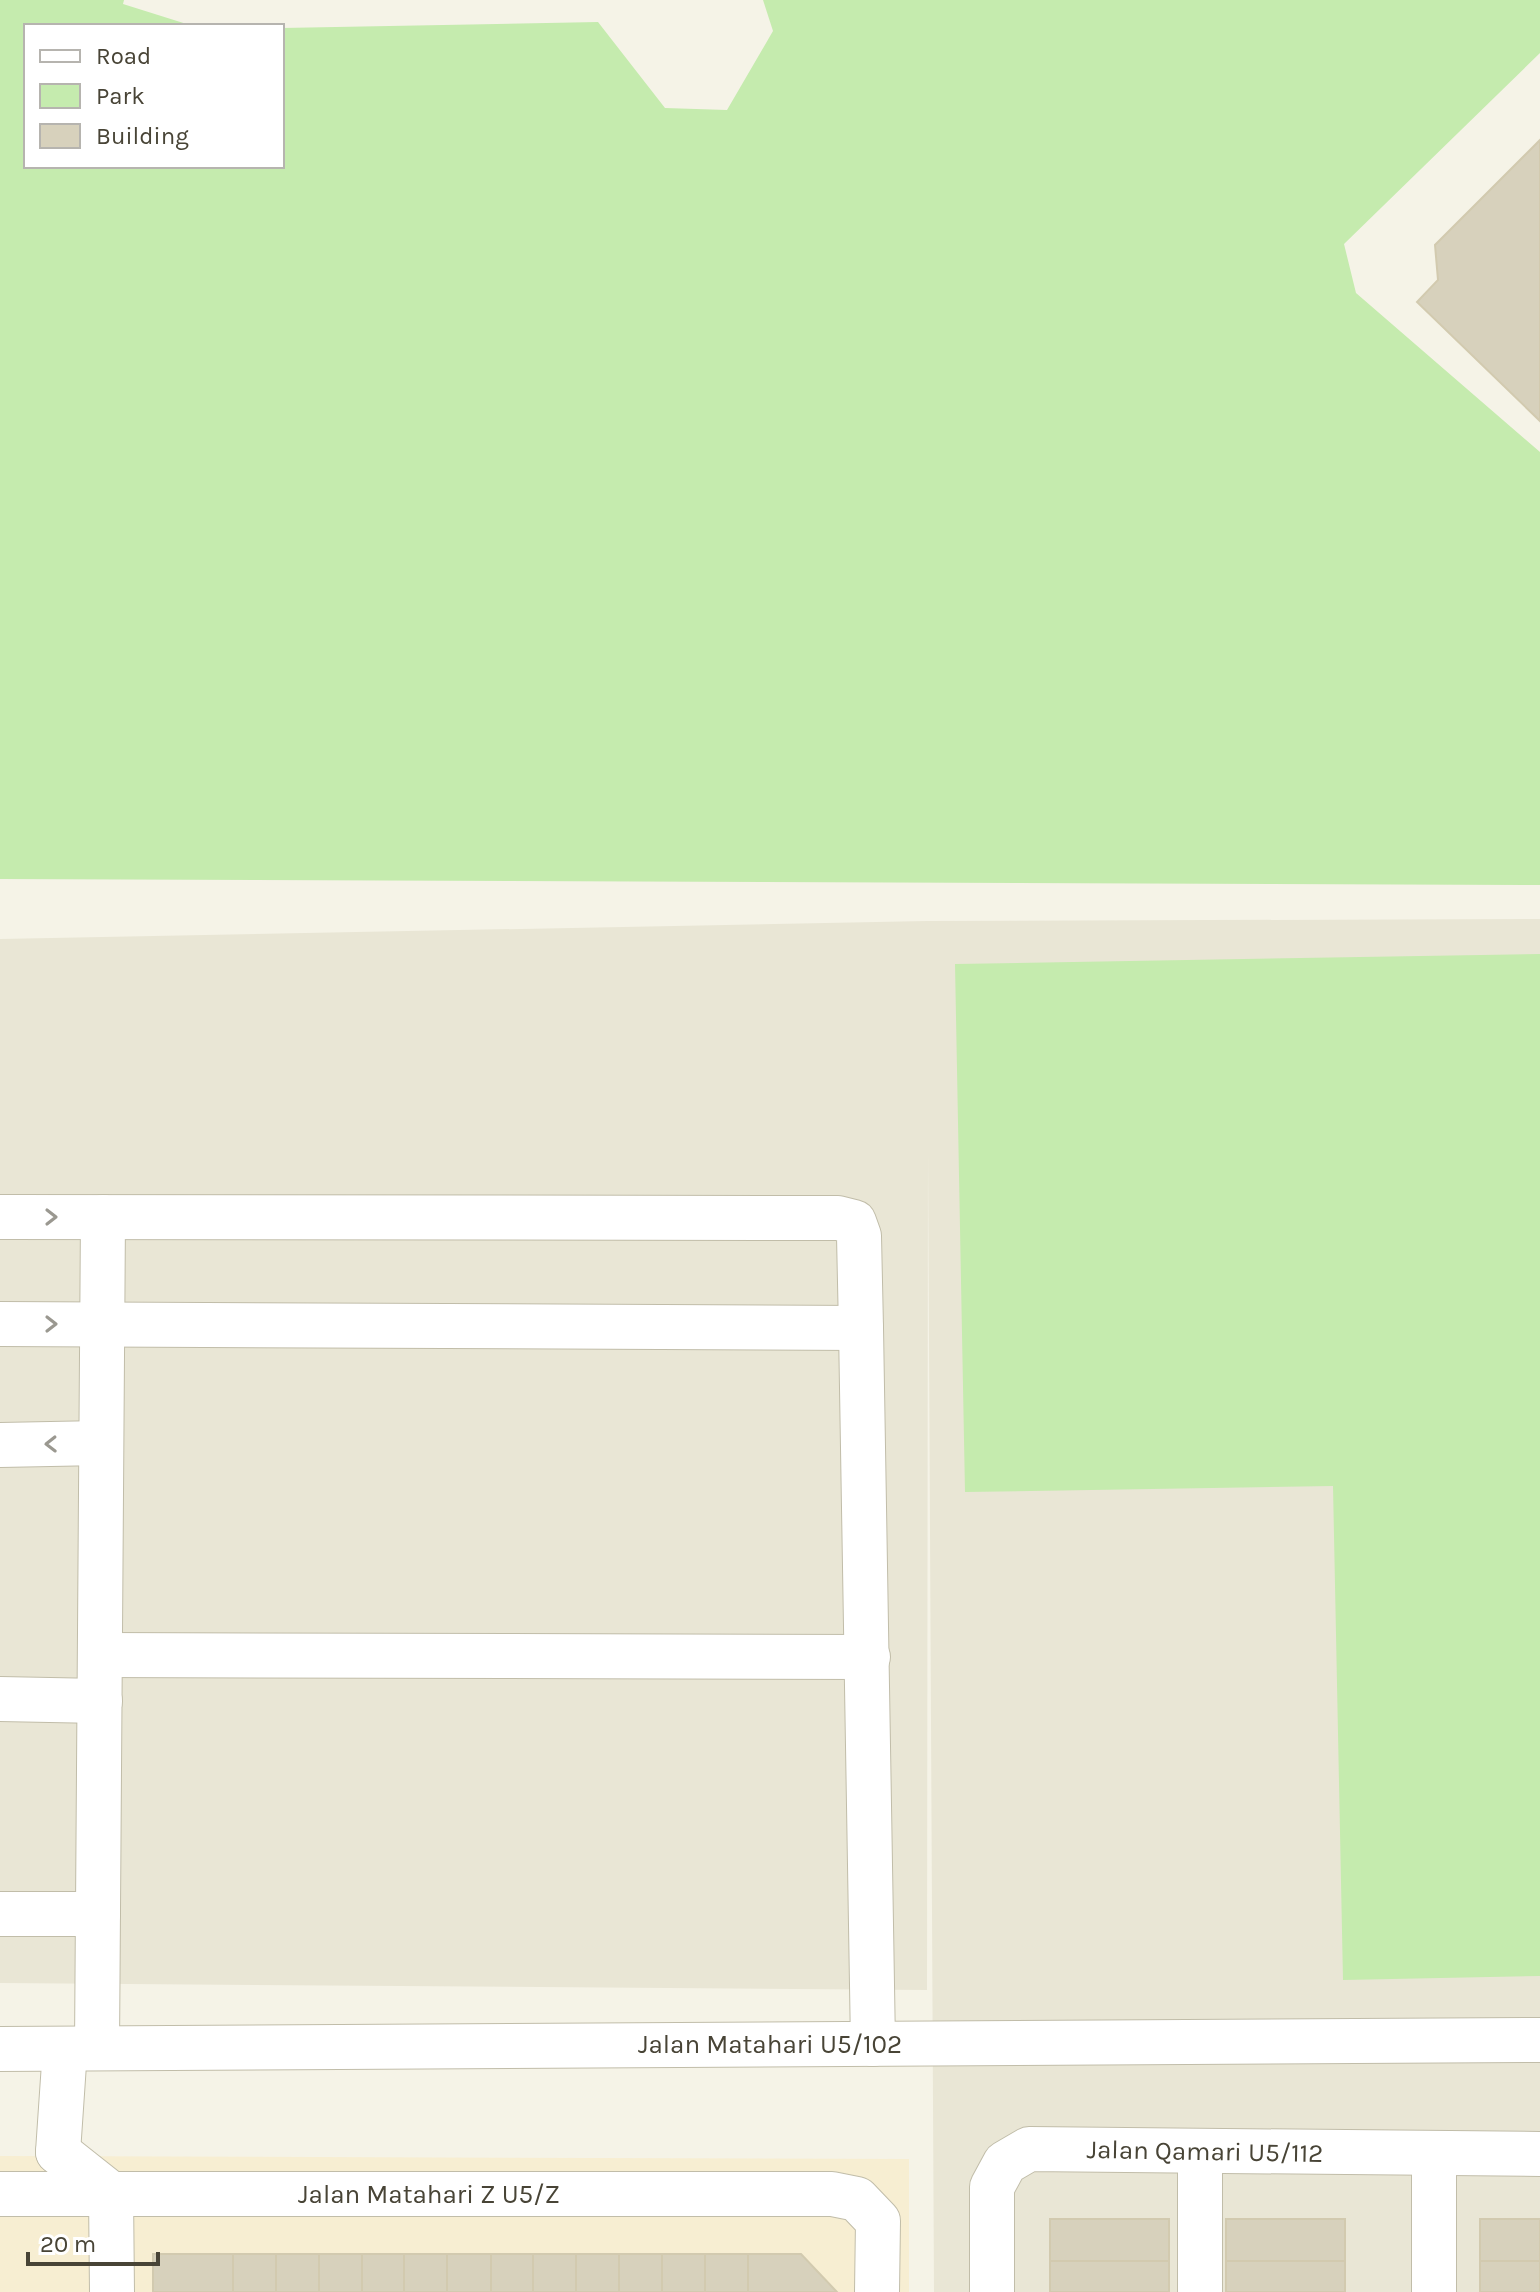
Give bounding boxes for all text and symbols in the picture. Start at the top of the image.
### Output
legend [24,24,284,168]
text: Road [96,42,151,70]
text: Park [96,82,145,110]
text: Building [96,122,189,150]
one-way arrow [45,1208,58,1226]
one-way arrow [45,1315,58,1332]
one-way arrow [44,1435,57,1453]
street label: Jalan Matahari U5/102 [638,2029,902,2060]
street label: Jalan Qamari U5/112 [1086,2134,1324,2169]
street label: Jalan Matahari Z U5/Z [298,2179,560,2210]
scale bar [28,2216,158,2266]
text: 20 m [40,2230,96,2258]

